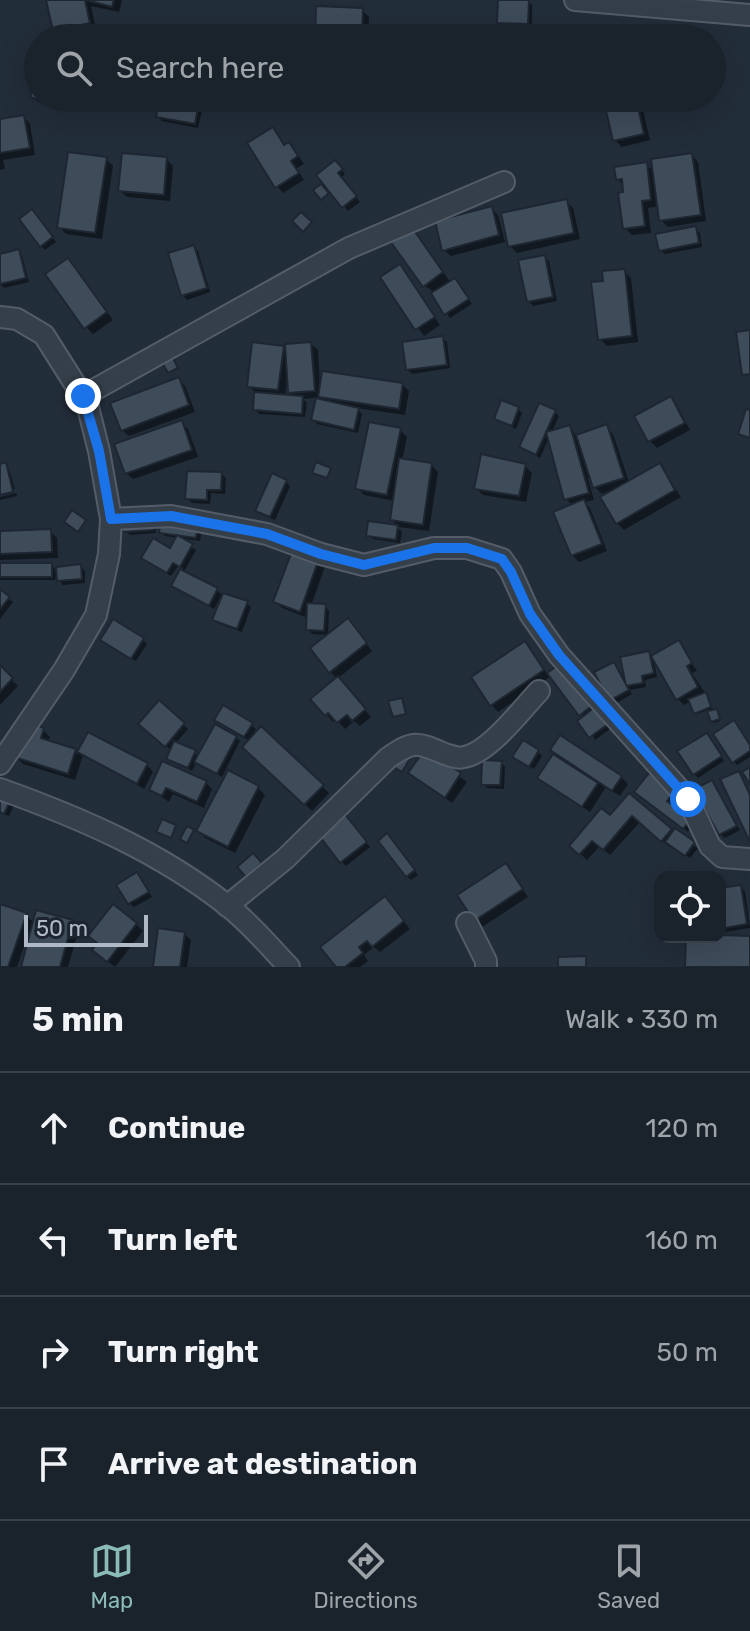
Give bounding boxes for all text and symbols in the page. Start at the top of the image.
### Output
search box [24,24,726,112]
icon: search [52,46,96,90]
text: Search here [116,50,284,86]
route end [65,378,101,414]
route start [670,781,706,817]
map controls [654,871,726,943]
button: locate [654,871,726,943]
scale bar [24,911,148,947]
text: 50 m [36,915,88,942]
text: 5 min [32,999,124,1040]
text: Walk · 330 m [565,1004,718,1035]
icon: ahead [32,1106,76,1150]
text: Continue [108,1110,245,1146]
text: 120 m [646,1113,718,1144]
icon: left [32,1218,76,1262]
text: Turn left [108,1222,238,1258]
text: 160 m [645,1225,718,1256]
icon: right [32,1330,76,1374]
text: Turn right [108,1334,259,1370]
text: 50 m [657,1337,718,1368]
icon: arrive [32,1442,76,1486]
text: Arrive at destination [108,1446,418,1482]
tab: Map [90,1539,134,1614]
tab: Directions [313,1539,418,1614]
tab: Saved [597,1539,660,1614]

